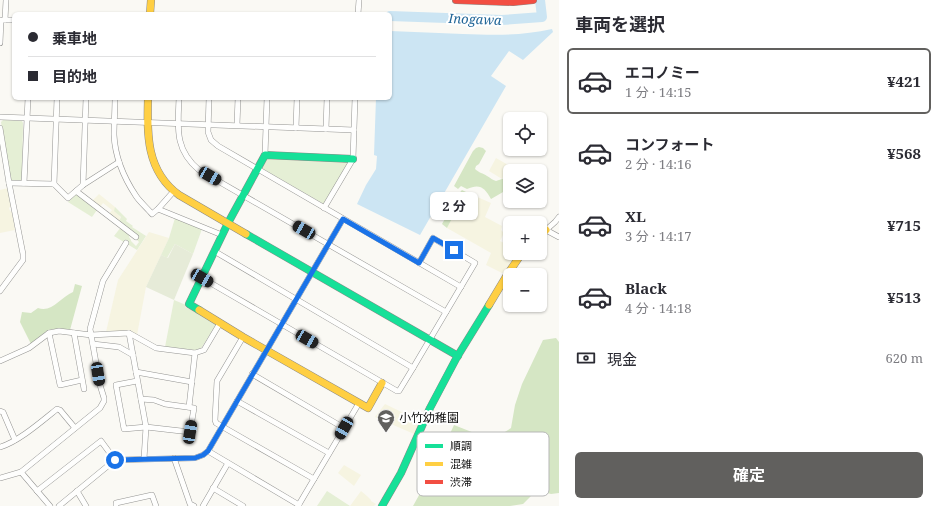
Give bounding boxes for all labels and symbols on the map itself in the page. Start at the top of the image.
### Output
water label: Inogawa [447,9,502,29]
car [197,165,223,187]
callout: 2 分 [430,192,478,220]
car [291,219,317,241]
route end [445,241,463,259]
car [189,267,215,289]
car [294,328,320,350]
car [90,361,106,387]
school or university icon: 小竹幼稚園 [376,408,396,433]
place label: 小竹幼稚園 [399,409,459,426]
car [333,415,355,441]
car [182,419,198,445]
legend [417,432,549,496]
text: 順調 [450,438,472,453]
route start [106,451,124,469]
text: 混雑 [450,456,472,471]
text: 渋滞 [450,474,472,489]

